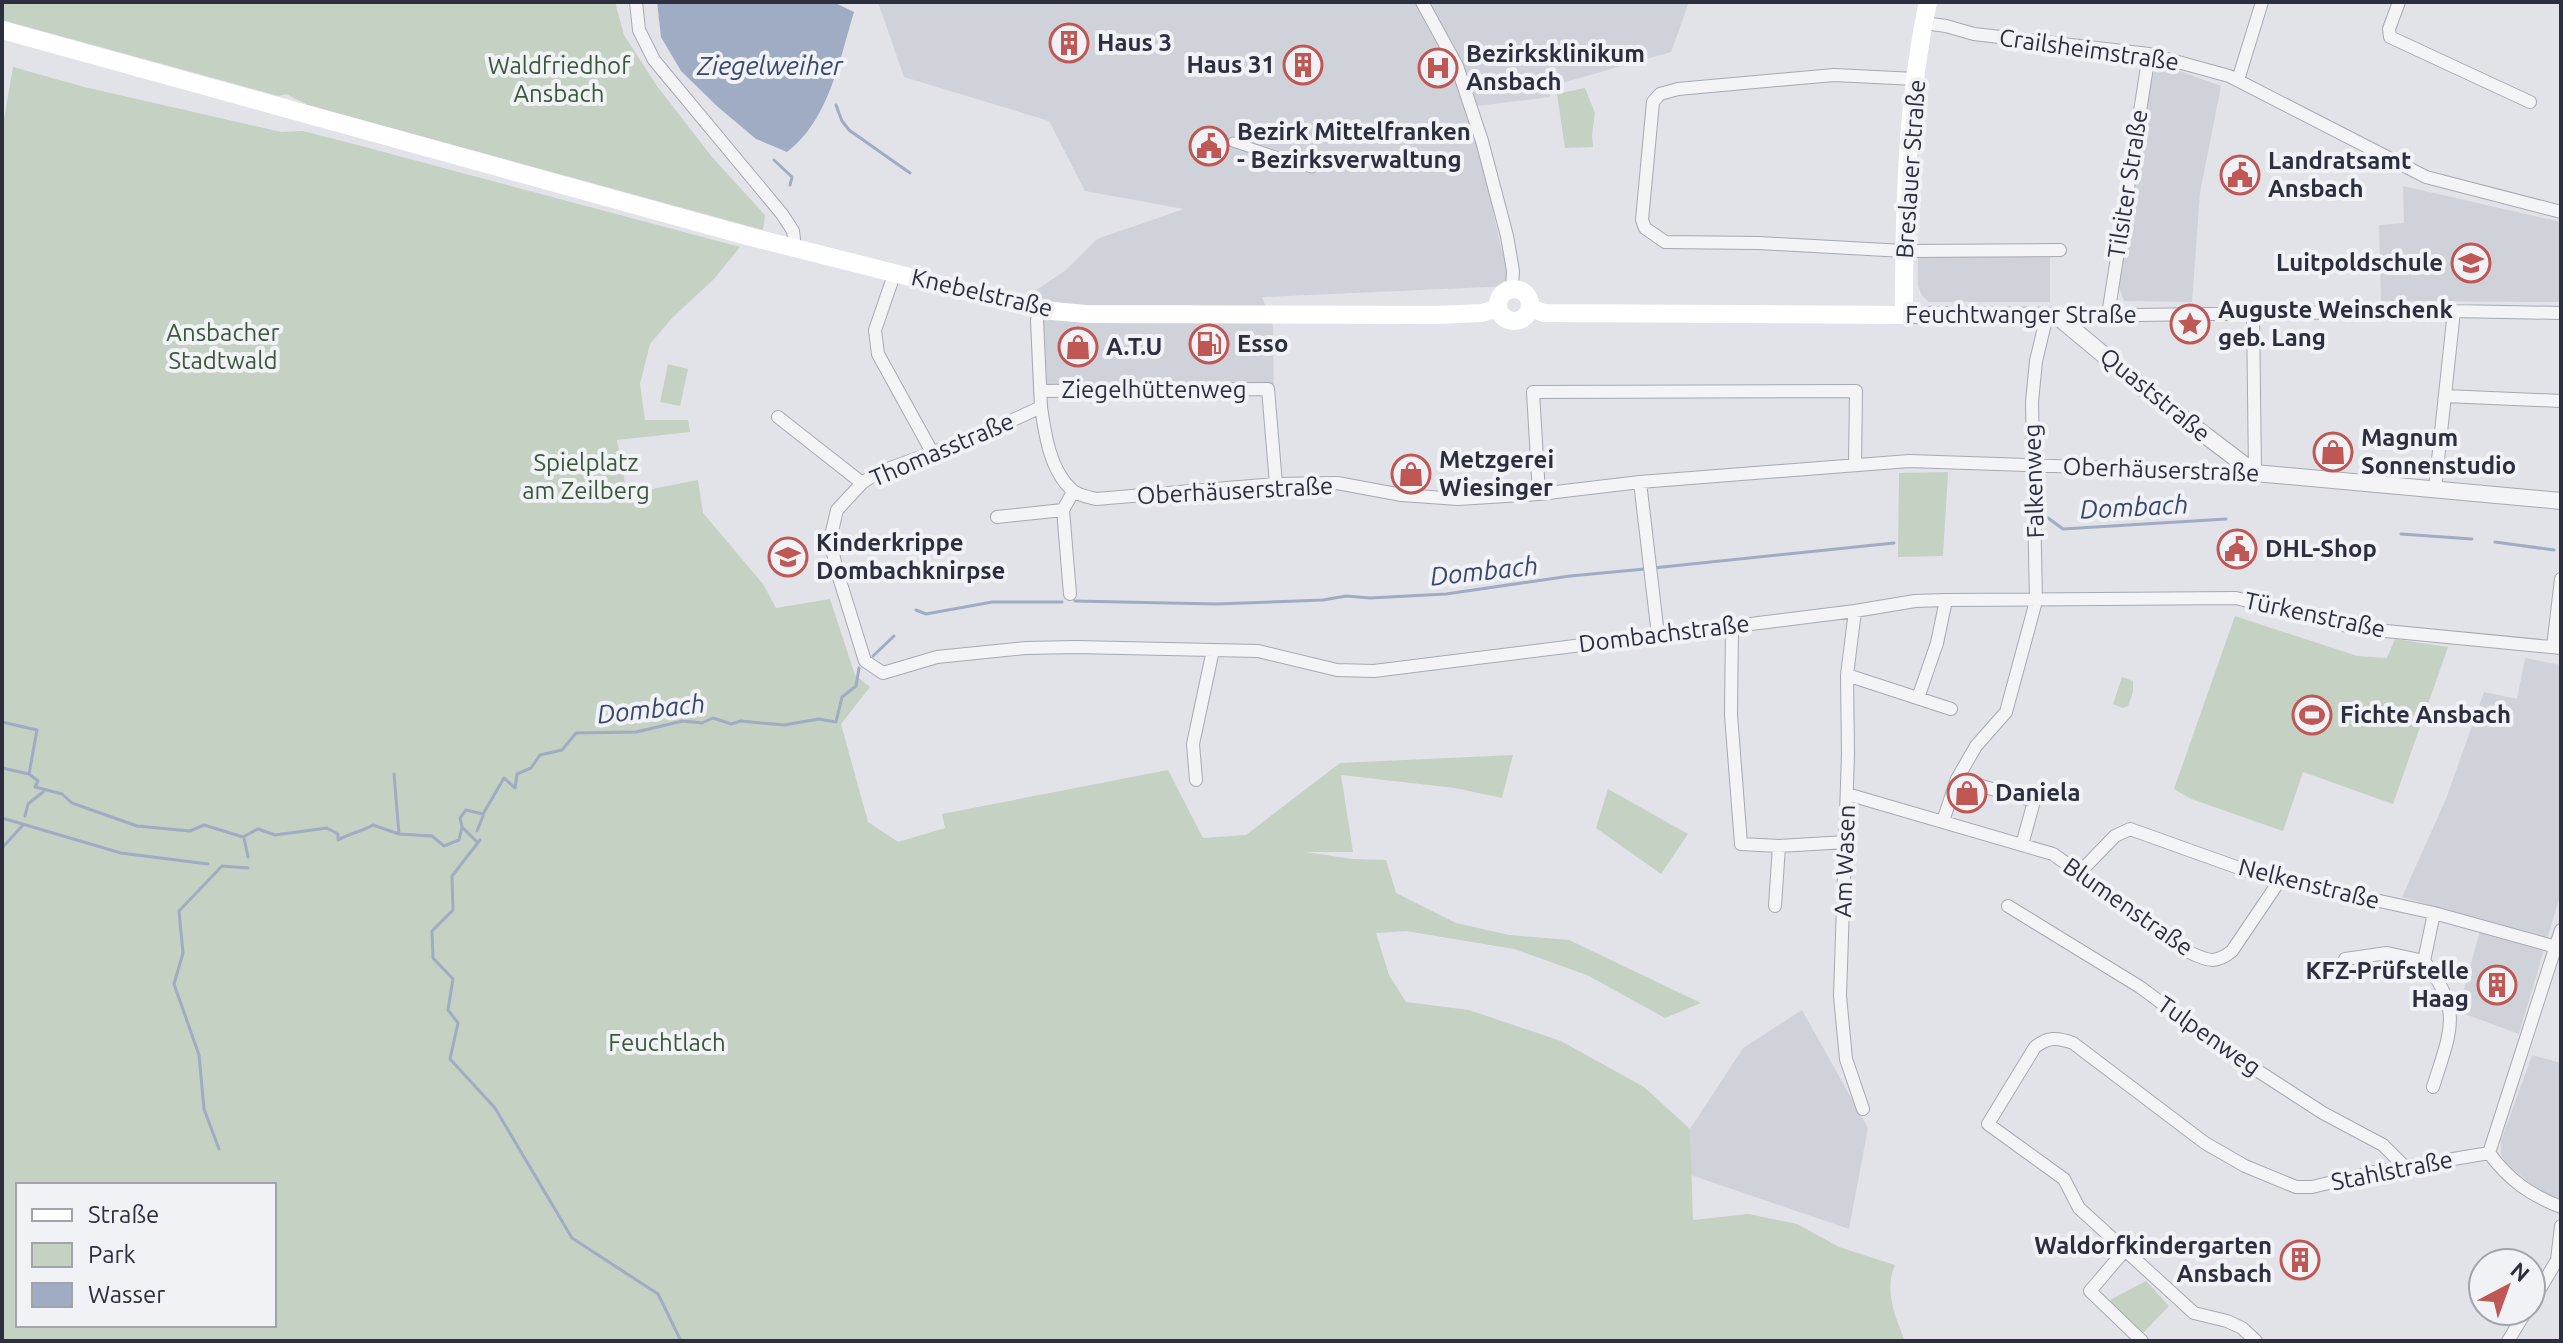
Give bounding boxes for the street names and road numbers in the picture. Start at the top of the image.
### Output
street label: Crailsheimstraße [1998,24,2181,75]
street label: Breslauer Straße [1891,79,1930,259]
street label: Tilsiter Straße [2102,107,2153,260]
street label: Knebelstraße [909,263,1055,322]
street label: Feuchtwanger Straße [1905,301,2137,328]
street label: Quaststraße [2095,342,2216,447]
street label: Ziegelhüttenweg [1061,376,1247,403]
street label: Thomasstraße [866,407,1018,492]
street label: Falkenweg [2018,423,2049,539]
street label: Oberhäuserstraße [2062,453,2260,486]
street label: Oberhäuserstraße [1136,472,1334,509]
street label: Türkenstraße [2242,586,2388,643]
street label: Dombachstraße [1577,610,1751,657]
street label: Am Wasen [1829,804,1860,918]
street label: Blumenstraße [2058,852,2198,961]
street label: Nelkenstraße [2236,853,2382,914]
street label: Tulpenweg [2153,990,2266,1081]
street label: Stahlstraße [2329,1145,2455,1196]

